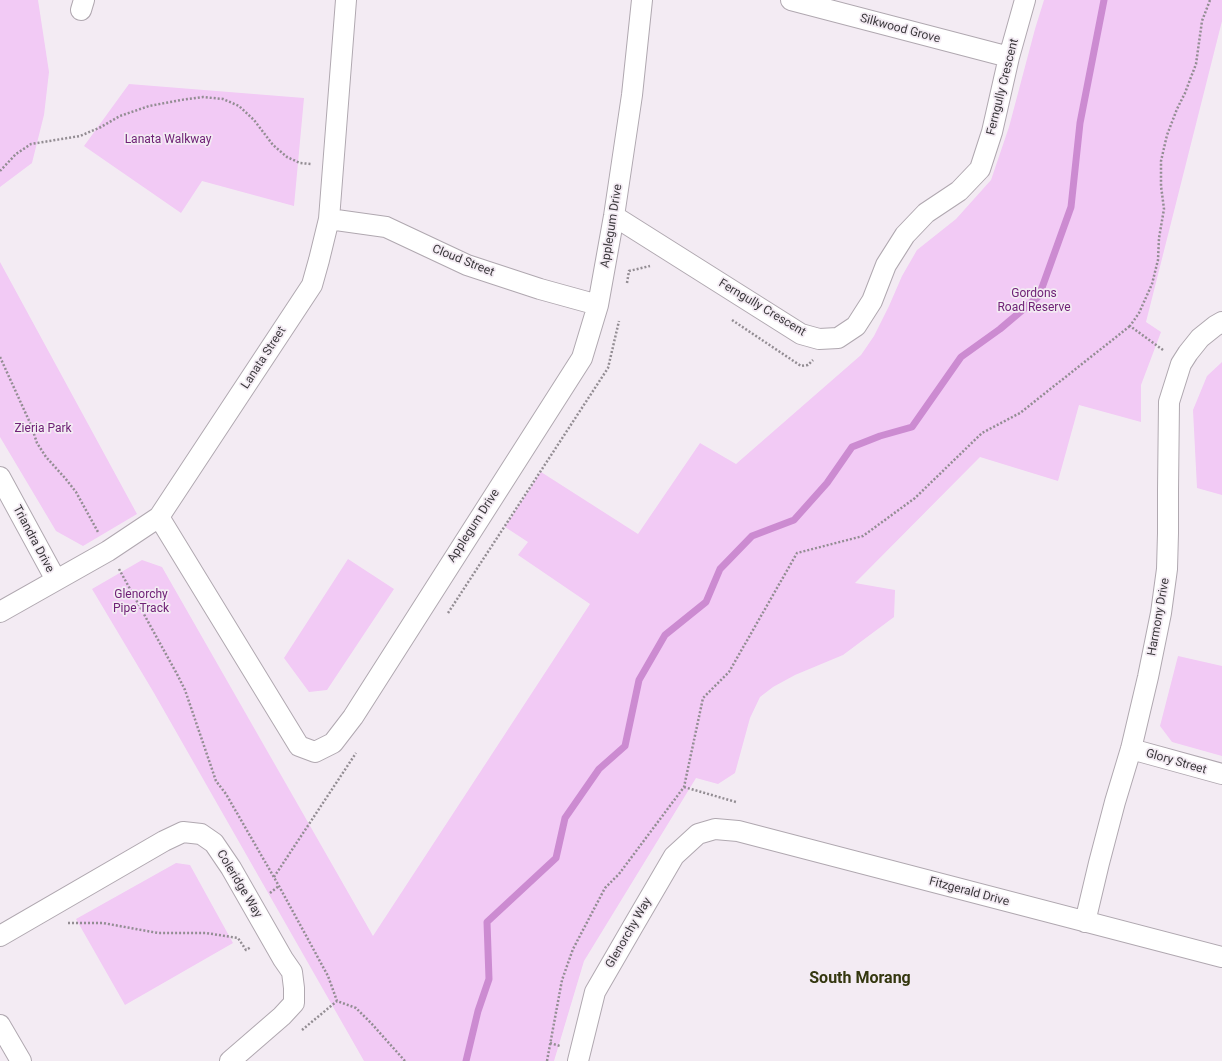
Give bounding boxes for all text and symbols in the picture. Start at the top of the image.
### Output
street label: Silkwood Grove [858,11,942,47]
street label: Ferngully Crescent [984,37,1022,137]
park label: Lanata Walkway [125,133,211,147]
street label: Applegum Drive [598,183,626,269]
street label: Cloud Street [430,242,496,280]
street label: Ferngully Crescent [716,276,808,340]
park label: Gordons Road Reserve [997,287,1071,315]
street label: Lanata Street [239,324,289,392]
park label: Zieria Park [14,422,72,436]
street label: Applegum Drive [445,487,503,565]
street label: Triandra Drive [9,503,57,575]
street label: Harmony Drive [1145,577,1173,657]
park label: Glenorchy Pipe Track [113,588,169,616]
street label: Glory Street [1144,746,1208,778]
street label: Coleridge Way [213,848,265,920]
street label: Fitzgerald Drive [927,874,1011,910]
street label: Glenorchy Way [603,895,655,971]
district label: South Morang [809,969,911,989]

